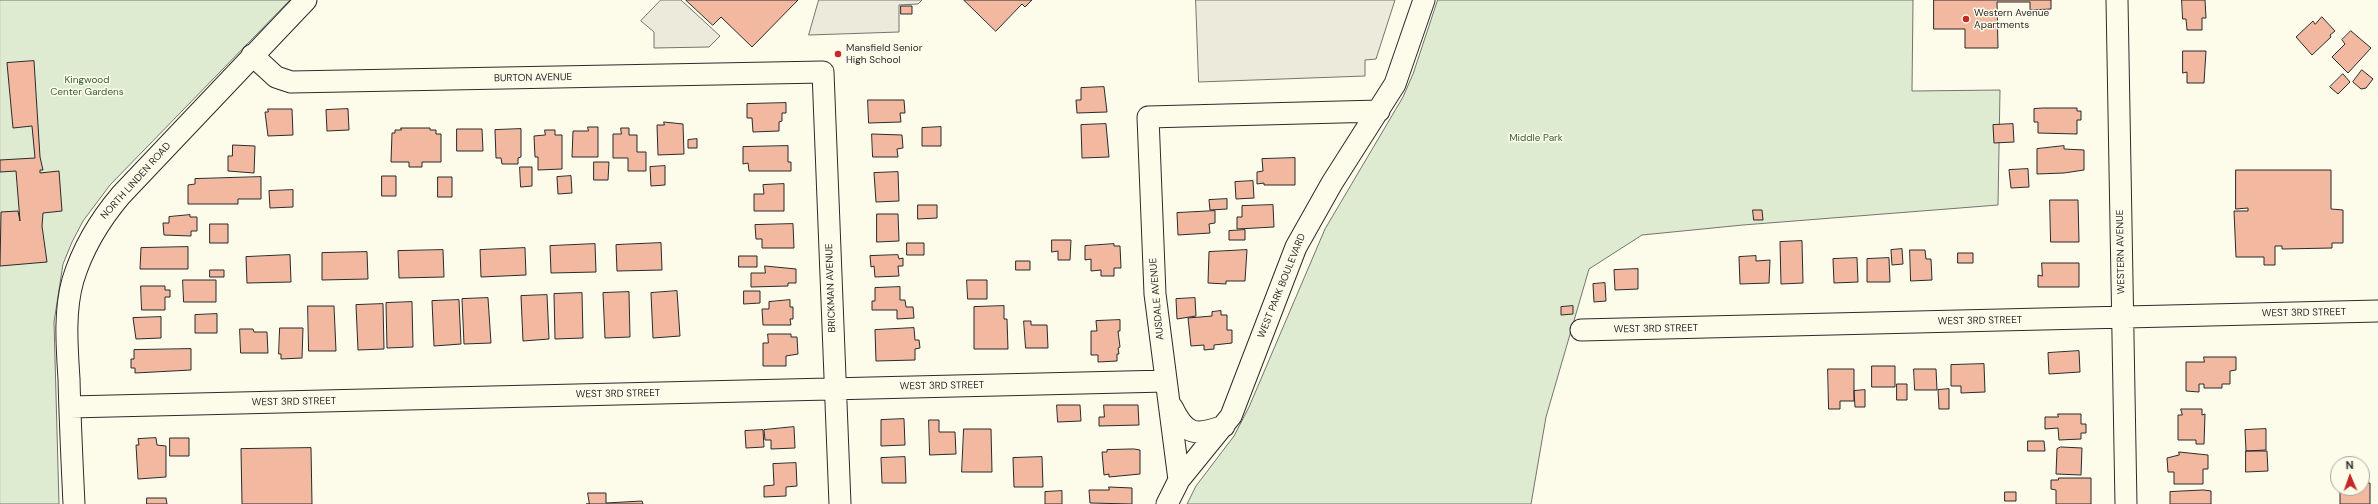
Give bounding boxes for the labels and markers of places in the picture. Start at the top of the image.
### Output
place label: Western Avenue Apartments [1974,7,2049,30]
marker: Western Avenue Apartments [1961,14,1971,24]
place label: Mansfield Senior High School [846,42,922,66]
marker: Mansfield Senior High School [833,49,843,59]

